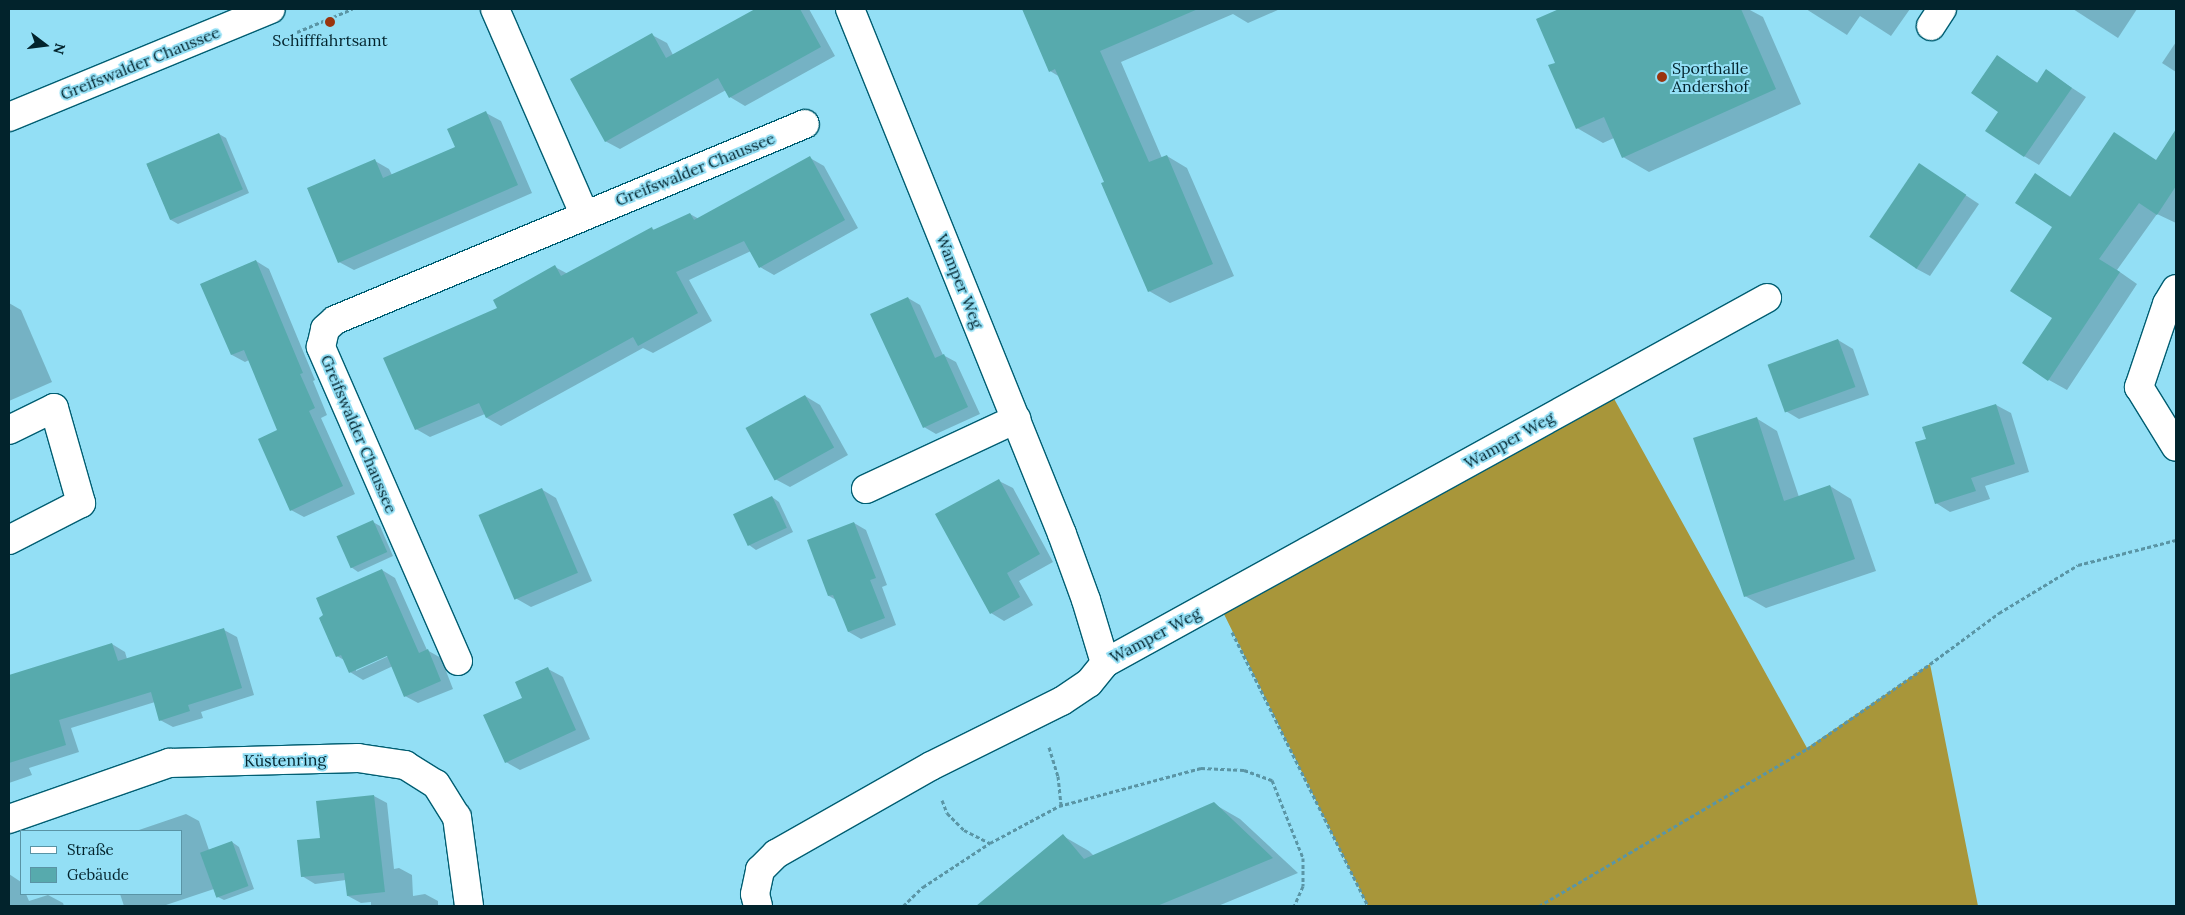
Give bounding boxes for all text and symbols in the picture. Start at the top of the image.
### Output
marker: Schifffahrtsamt [324,16,336,28]
north arrow [20,20,70,70]
street label: Greifswalder Chaussee [58,22,222,104]
place label: Schifffahrtsamt [272,30,388,50]
text: N [49,41,70,56]
place label: Sporthalle Andershof [1672,58,1749,96]
marker: Sporthalle Andershof [1656,71,1668,83]
street label: Greifswalder Chaussee [613,128,777,210]
street label: Wamper Weg [932,231,988,331]
street label: Greifswalder Chaussee [317,352,401,516]
street label: Wamper Weg [1461,407,1557,473]
street label: Wamper Weg [1106,603,1204,667]
street label: Küstenring [244,750,326,770]
legend [20,830,182,895]
text: Straße [67,840,114,859]
text: Gebäude [67,865,129,884]

